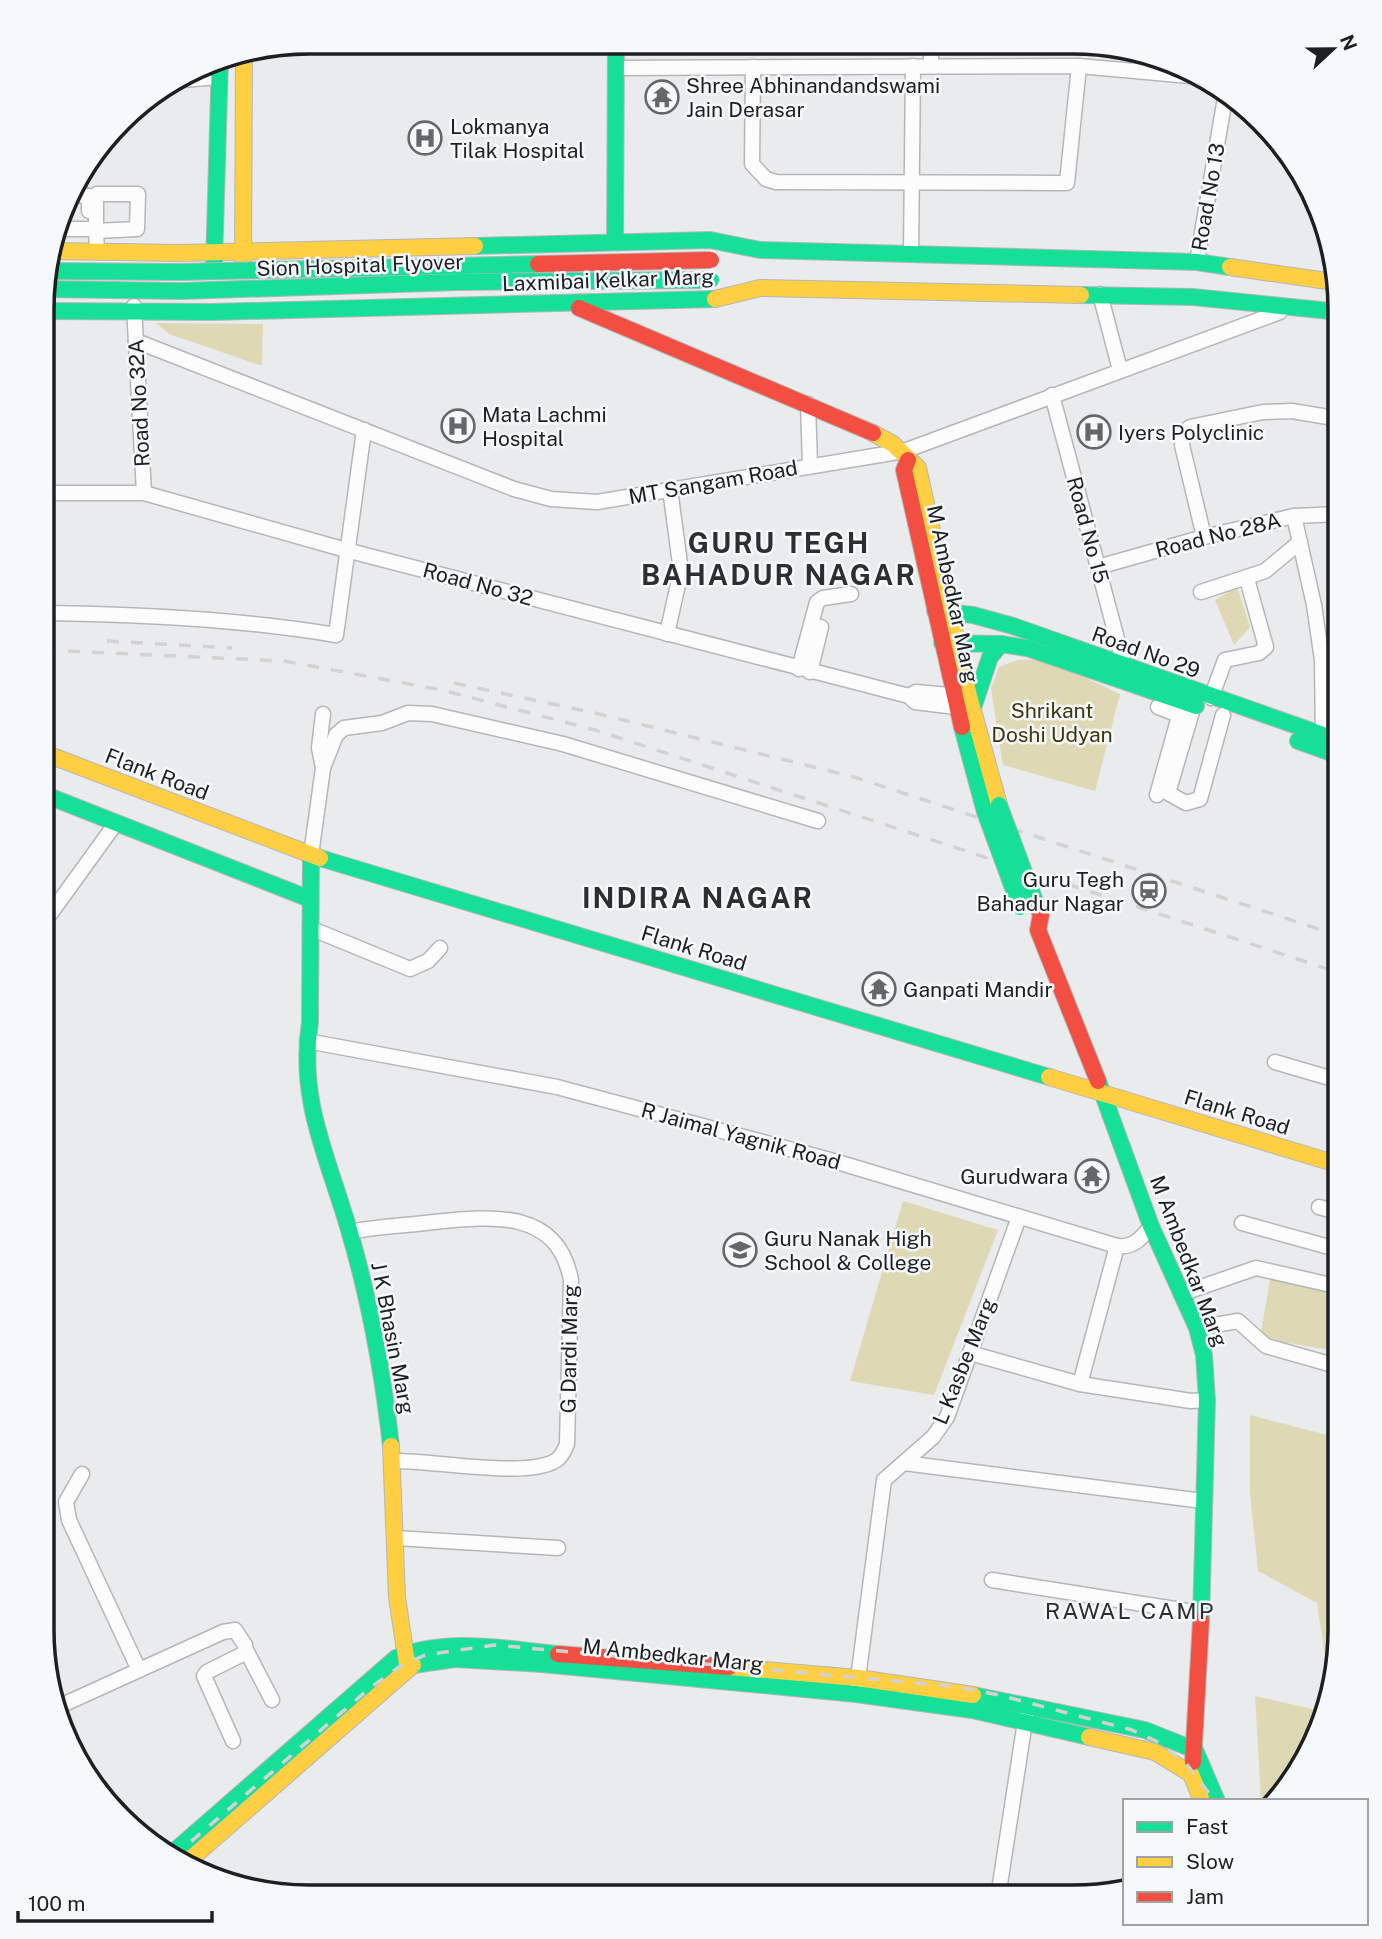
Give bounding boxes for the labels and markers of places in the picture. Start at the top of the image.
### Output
place label: Shree Abhinandandswami Jain Derasar [686,73,940,122]
temple icon: Shree Abhinandandswami Jain Derasar [643,78,681,116]
place label: Lokmanya Tilak Hospital [450,114,585,163]
hospital icon: Lokmanya Tilak Hospital [406,119,444,157]
place label: Mata Lachmi Hospital [482,402,607,451]
hospital icon: Mata Lachmi Hospital [439,407,477,445]
hospital icon: Iyers Polyclinic [1075,413,1113,451]
place label: Iyers Polyclinic [1118,420,1264,445]
place label: Guru Tegh Bahadur Nagar [976,867,1124,916]
station icon: Guru Tegh Bahadur Nagar [1130,872,1168,910]
temple icon: Ganpati Mandir [860,970,898,1008]
place label: Ganpati Mandir [903,977,1053,1002]
temple icon: Gurudwara [1073,1157,1111,1195]
place label: Gurudwara [960,1164,1068,1189]
place label: Guru Nanak High School & College [764,1226,932,1275]
school or university icon: Guru Nanak High School & College [721,1231,759,1269]

